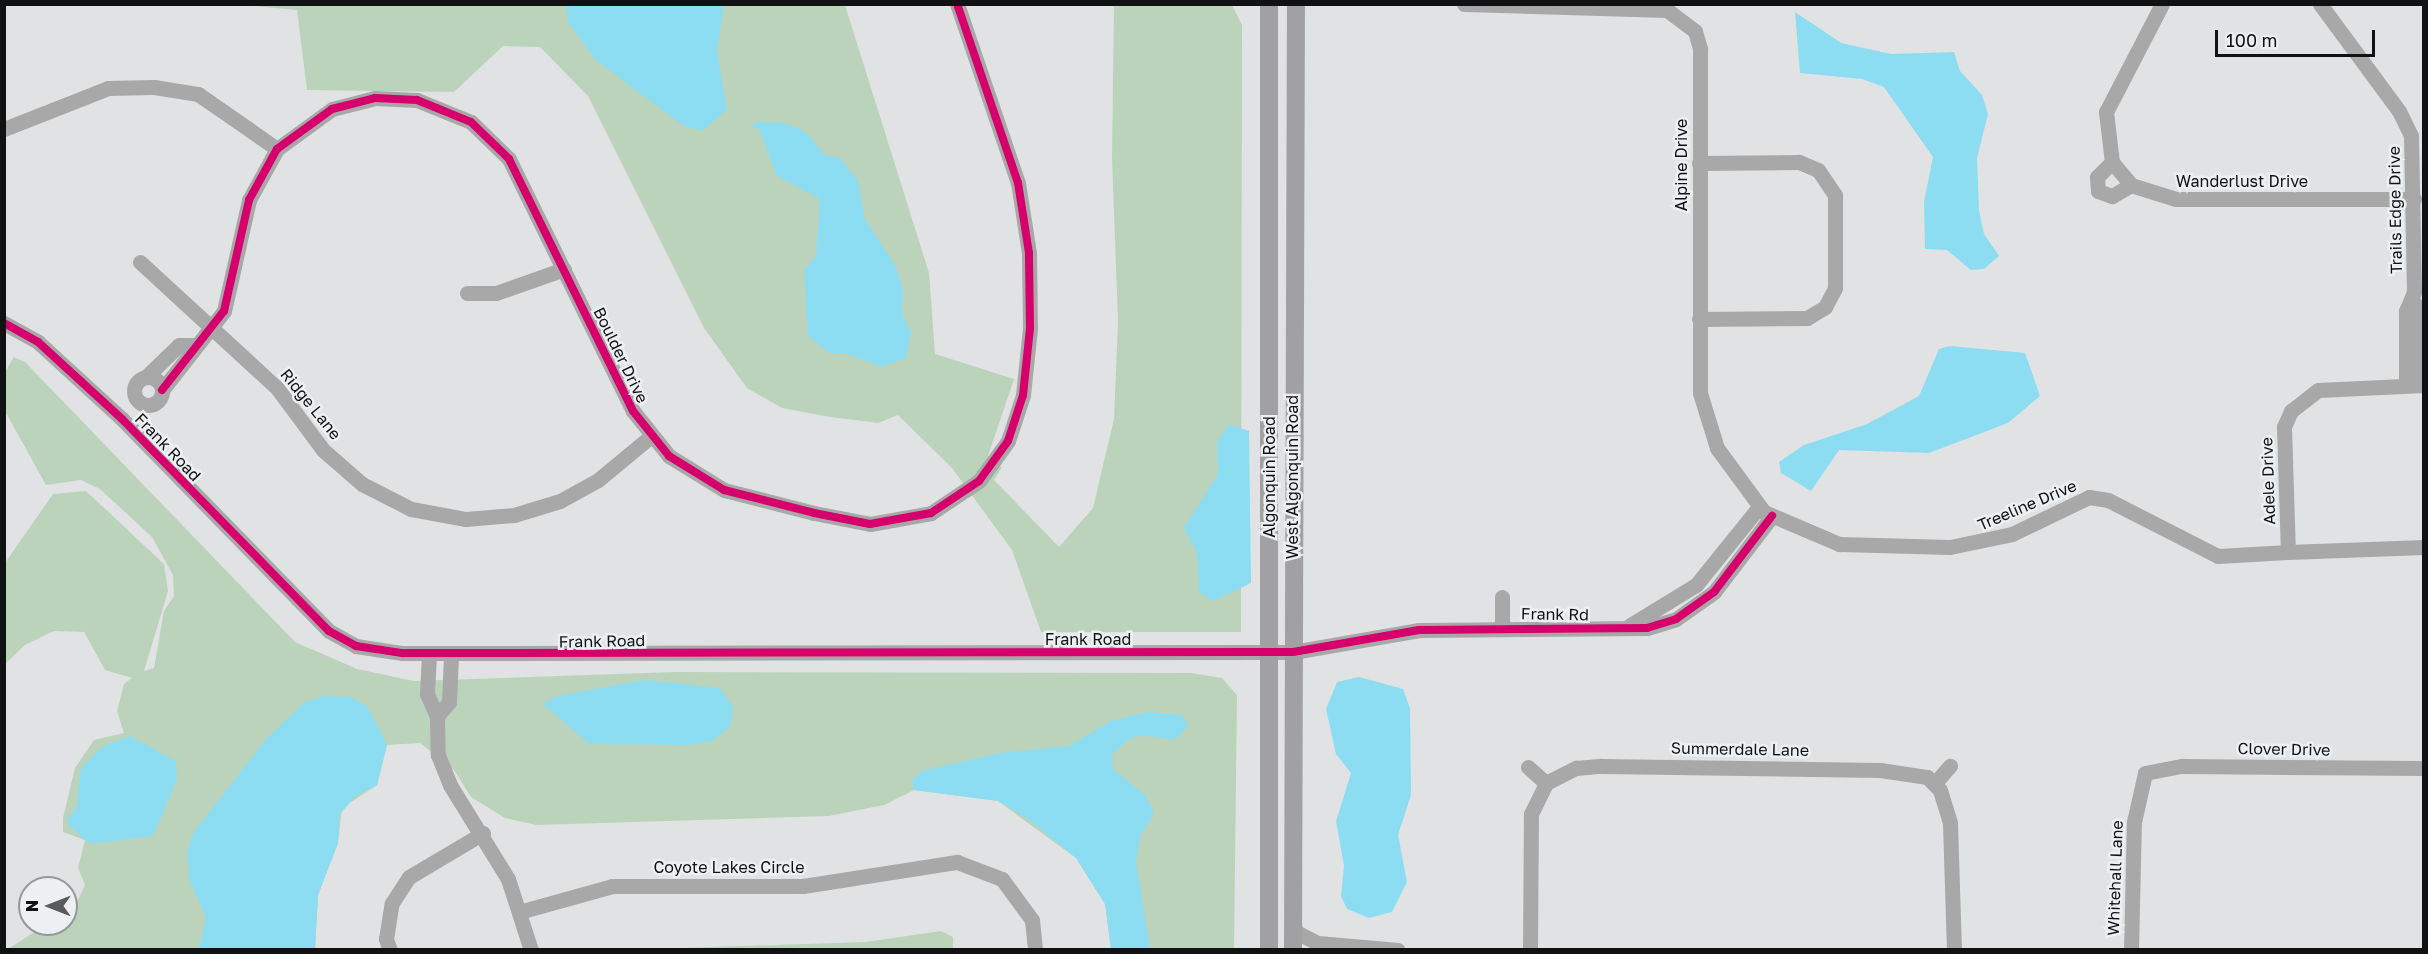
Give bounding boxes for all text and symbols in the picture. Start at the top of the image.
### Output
scale bar [2218,18,2378,56]
text: 100 m [2226,29,2277,51]
street label: Alpine Drive [1671,119,1691,211]
street label: Trails Edge Drive [2384,146,2406,274]
street label: Wanderlust Drive [2176,171,2308,191]
street label: Boulder Drive [590,304,652,406]
street label: Ridge Lane [277,365,345,443]
street label: West Algonquin Road [1282,395,1302,559]
street label: Frank Road [131,409,205,485]
street label: Algonquin Road [1259,416,1279,538]
street label: Adele Drive [2257,437,2279,525]
street label: Treeline Drive [1975,476,2079,534]
street label: Frank Rd [1521,604,1589,624]
street label: Frank Road [1045,629,1131,649]
street label: Frank Road [558,631,646,651]
street label: Summerdale Lane [1671,738,1809,760]
street label: Clover Drive [2237,739,2331,759]
street label: Whitehall Lane [2103,820,2127,936]
street label: Coyote Lakes Circle [653,857,805,877]
north arrow [18,876,78,936]
text: N [22,900,42,912]

